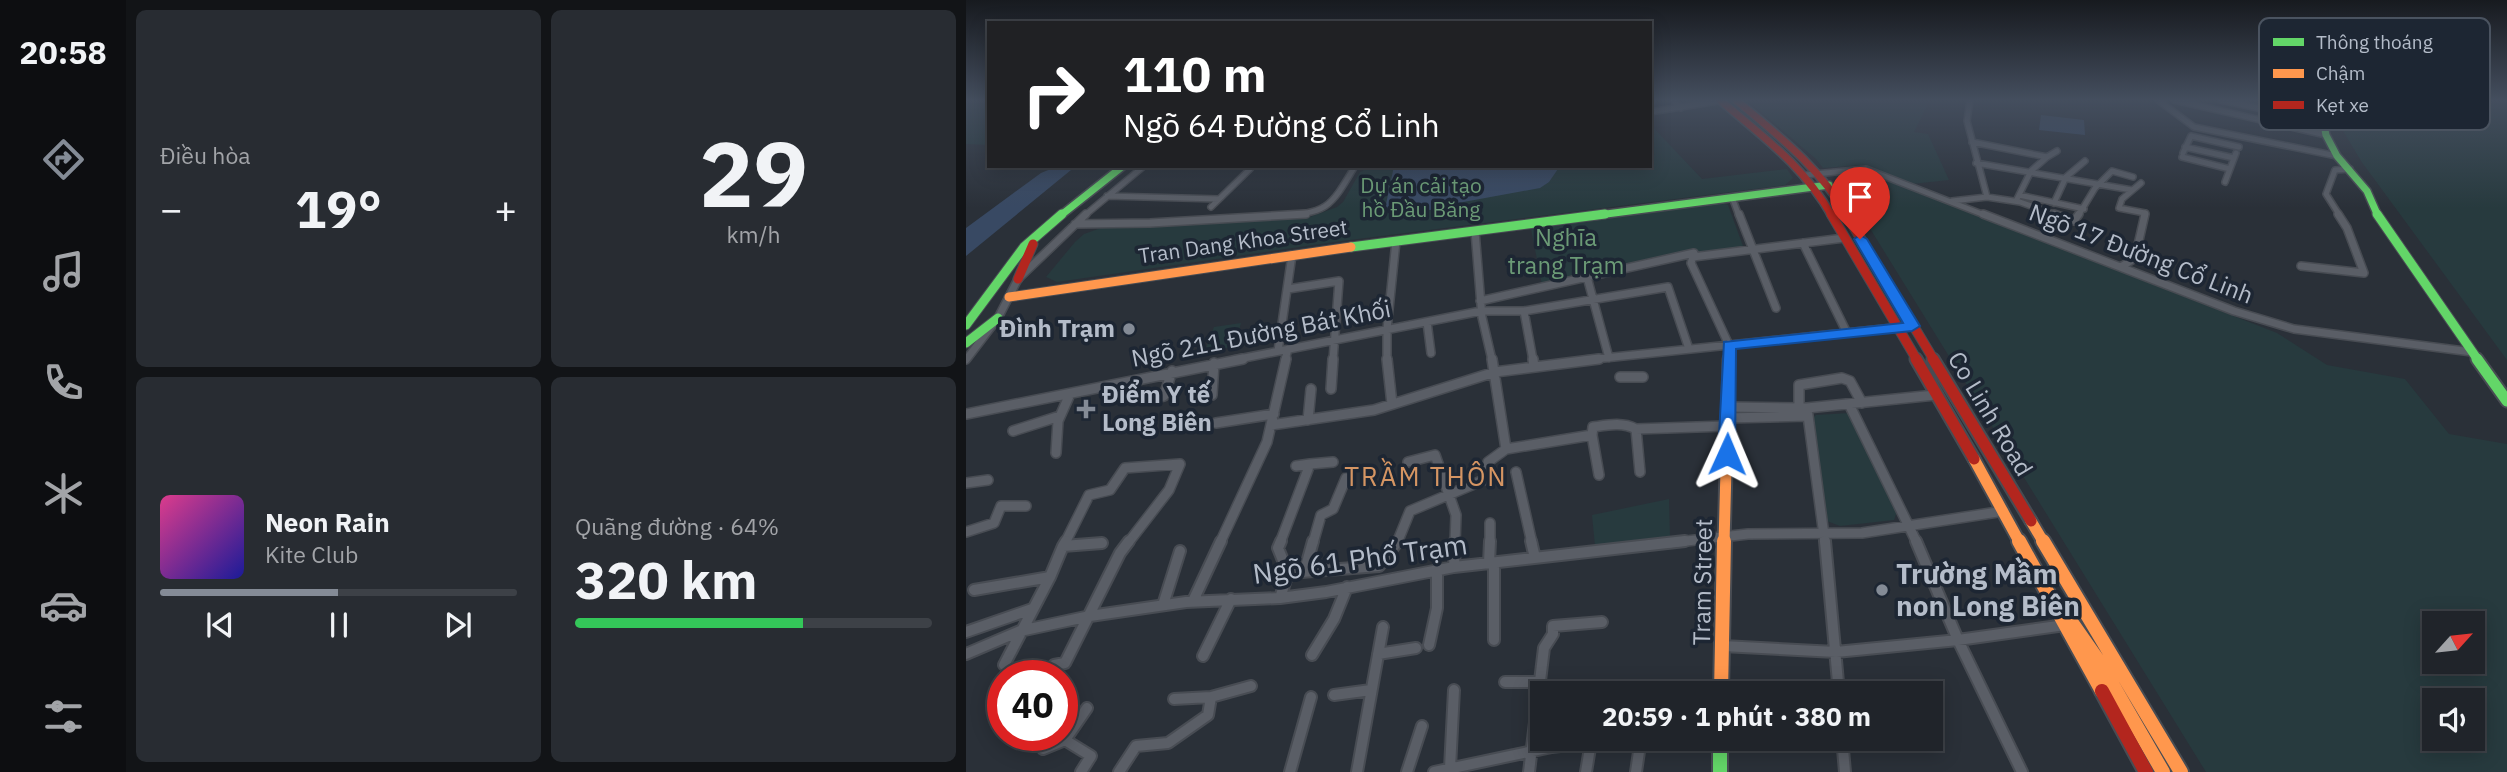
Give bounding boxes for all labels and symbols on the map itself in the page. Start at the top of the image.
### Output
legend [2259,18,2490,130]
text: Thông thoáng [2316,30,2433,54]
text: Chậm [2316,61,2365,85]
text: Kẹt xe [2316,93,2369,117]
pin [1830,167,1890,239]
park label: Dự án cải tạo hồ Đầu Băng [1360,171,1482,223]
street label: Ngõ 17 Đường Cổ Linh [2025,196,2258,311]
street label: Tran Dang Khoa Street [1137,212,1349,270]
park label: Nghĩa trang Trạm [1507,221,1625,281]
street label: Ngõ 211 Đường Bát Khối [1128,292,1393,374]
place label: Đình Trạm [1000,312,1115,344]
marker: Đình Trạm [1121,321,1137,337]
street label: Co Linh Road [1941,345,2041,482]
place label: Điểm Y tế Long Biên [1102,378,1212,438]
marker: Điểm Y tế Long Biên [1076,399,1096,419]
position arrow [1690,417,1764,491]
district label: TRẦM THÔN [1344,457,1508,493]
street label: Tram Street [1685,518,1719,646]
street label: Ngõ 61 Phố Trạm [1250,525,1470,592]
place label: Trường Mầm non Long Biên [1896,555,2080,624]
marker: Trường Mầm non Long Biên [1874,582,1890,598]
north arrow [2422,611,2485,674]
speed limit sign: 40 [987,660,1078,751]

